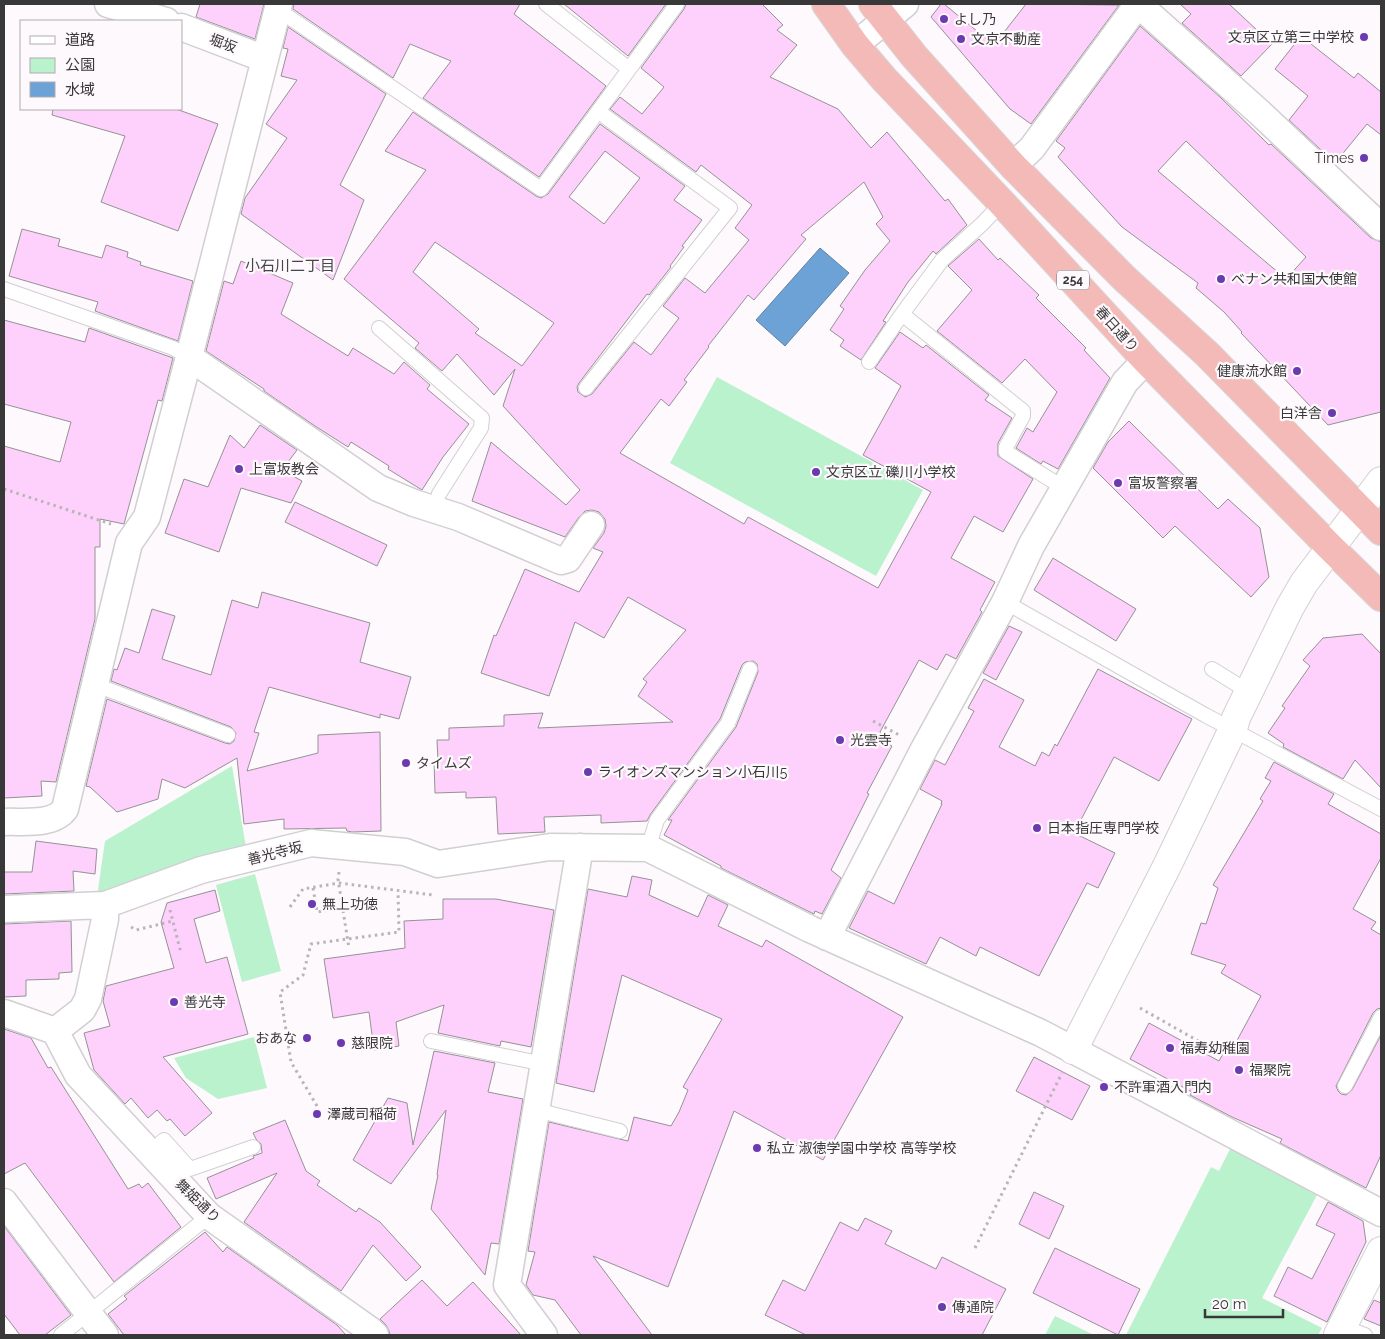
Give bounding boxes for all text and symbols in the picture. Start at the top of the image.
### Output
place label: よし乃 [954,11,996,27]
marker: よし乃 [938,13,950,25]
legend [20,20,182,110]
place label: 文京区立第三中学校 [1228,29,1354,45]
text: 道路 [65,31,95,49]
street label: 堀坂 [207,31,239,55]
place label: 文京不動産 [971,31,1041,47]
marker: 文京区立第三中学校 [1358,31,1370,43]
marker: 文京不動産 [955,33,967,45]
text: 公園 [65,56,95,74]
text: 水域 [65,81,95,99]
place label: Times [1315,150,1354,166]
marker: Times [1358,152,1370,164]
district label: 小石川二丁目 [245,257,335,275]
road number: 254 [1057,270,1089,290]
place label: ベナン共和国大使館 [1231,271,1357,287]
marker: ベナン共和国大使館 [1215,273,1227,285]
street label: 春日通り [1092,303,1142,355]
place label: 健康流水館 [1217,363,1287,379]
marker: 健康流水館 [1291,365,1303,377]
place label: 白洋舎 [1280,405,1322,421]
marker: 白洋舎 [1326,407,1338,419]
place label: 上富坂教会 [249,461,319,477]
marker: 上富坂教会 [233,463,245,475]
place label: 文京区立 礫川小学校 [826,464,956,480]
marker: 文京区立 礫川小学校 [810,466,822,478]
place label: 富坂警察署 [1128,475,1198,491]
marker: 富坂警察署 [1112,477,1124,489]
place label: 光雲寺 [850,732,892,748]
marker: 光雲寺 [834,734,846,746]
place label: タイムズ [416,755,472,771]
marker: タイムズ [400,757,412,769]
place label: ライオンズマンション小石川5 [598,764,788,780]
marker: ライオンズマンション小石川5 [582,766,594,778]
place label: 日本指圧専門学校 [1047,820,1159,836]
marker: 日本指圧専門学校 [1031,822,1043,834]
street label: 善光寺坂 [246,838,304,868]
place label: 無上功徳 [322,896,378,912]
marker: 無上功徳 [306,898,318,910]
place label: 善光寺 [184,994,226,1010]
marker: 善光寺 [168,996,180,1008]
place label: おあな [255,1030,297,1046]
marker: おあな [301,1032,313,1044]
place label: 慈限院 [351,1035,393,1051]
marker: 慈限院 [335,1037,347,1049]
place label: 福寿幼稚園 [1180,1040,1250,1056]
marker: 福寿幼稚園 [1164,1042,1176,1054]
place label: 福聚院 [1249,1062,1291,1078]
marker: 福聚院 [1233,1064,1245,1076]
place label: 不許軍酒入門内 [1114,1079,1212,1095]
marker: 不許軍酒入門内 [1098,1081,1110,1093]
place label: 澤蔵司稲荷 [327,1106,397,1122]
marker: 澤蔵司稲荷 [311,1108,323,1120]
place label: 私立 淑徳学園中学校 高等学校 [767,1140,956,1156]
marker: 私立 淑徳学園中学校 高等学校 [751,1142,763,1154]
street label: 舞姫通り [172,1176,224,1226]
scale bar [1205,1286,1282,1318]
text: 20 m [1212,1295,1247,1313]
place label: 傳通院 [952,1299,994,1315]
marker: 傳通院 [936,1301,948,1313]

